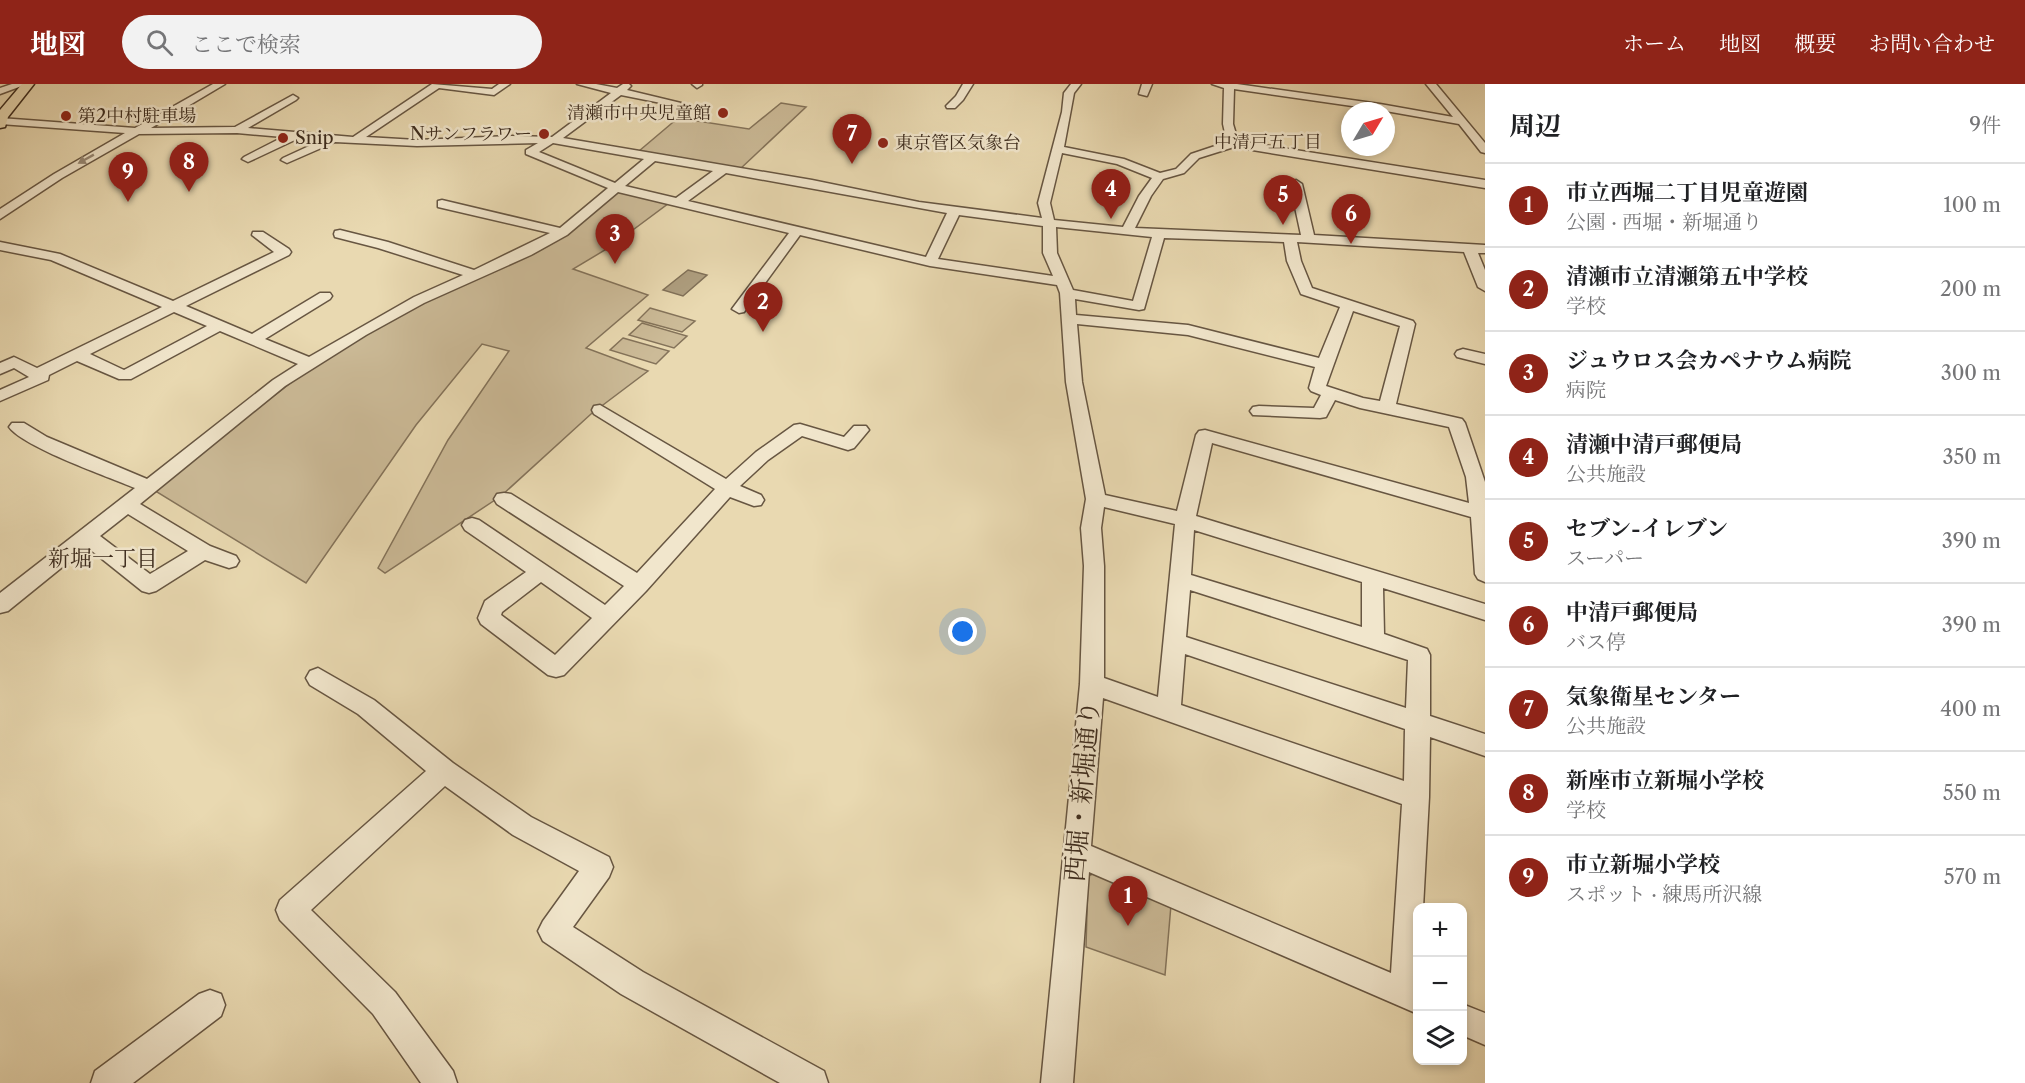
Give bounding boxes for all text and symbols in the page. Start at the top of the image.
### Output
search box [122,15,542,69]
icon: search [143,26,176,59]
text: 地図 [30,27,86,61]
text: ここで検索 [191,31,301,58]
text: ホーム [1623,31,1686,56]
text: 地図 [1719,31,1761,56]
text: 概要 [1794,31,1836,56]
text: お問い合わせ [1869,31,1995,56]
place label: 清瀬市中央児童館 [567,102,711,124]
north arrow [1341,102,1395,156]
place label: 第2中村駐車場 [78,105,196,127]
marker: 清瀬市中央児童館 [716,106,730,120]
marker: 第2中村駐車場 [59,109,73,123]
text: 周辺 [1509,110,1561,142]
text: 9件 [1969,113,2001,137]
pin: 7 [832,115,872,164]
place label: Nサンフラワー [410,123,532,145]
place label: Snip [295,127,334,149]
marker: Nサンフラワー [537,127,551,141]
marker: Snip [276,131,290,145]
district label: 中清戸五丁目 [1214,131,1322,153]
place label: 東京管区気象台 [895,132,1021,154]
marker: 東京管区気象台 [876,136,890,150]
pin: 8 [170,142,208,192]
pin: 9 [108,152,148,202]
one-way arrow [78,154,94,165]
pin: 4 [1092,170,1130,219]
pin: 5 [1264,176,1302,225]
text: 市立西堀二丁目児童遊園 [1566,179,1808,206]
text: 1 [1524,193,1533,217]
text: 100 m [1943,193,2001,217]
pin: 6 [1332,194,1370,244]
text: 公園 · 西堀・新堀通り [1566,210,1762,234]
pin: 3 [596,214,634,264]
text: 清瀬市立清瀬第五中学校 [1566,263,1808,290]
text: 2 [1523,277,1534,301]
text: 200 m [1940,277,2001,301]
pin: 2 [744,282,783,332]
text: 学校 [1566,294,1606,318]
text: ジュウロス会カペナウム病院 [1566,347,1851,374]
text: 3 [1523,361,1534,385]
text: 300 m [1941,361,2001,385]
text: 病院 [1566,378,1606,402]
text: 清瀬中清戸郵便局 [1566,431,1742,458]
text: 4 [1523,445,1534,469]
text: 350 m [1943,445,2001,469]
text: 公共施設 [1566,462,1646,486]
text: セブン-イレブン [1566,515,1728,542]
text: 5 [1523,529,1534,553]
text: 390 m [1942,529,2001,553]
district label: 新堀一丁目 [48,545,158,572]
text: スーパー [1566,546,1644,570]
text: 中清戸郵便局 [1566,599,1698,626]
text: 6 [1523,613,1534,637]
text: 390 m [1942,613,2001,637]
your location [948,617,977,646]
text: バス停 [1566,630,1626,654]
text: 気象衛星センター [1566,683,1741,710]
text: 7 [1523,697,1534,721]
text: 400 m [1940,697,2001,721]
street label: 西堀・新堀通り [1058,699,1106,883]
text: 公共施設 [1566,714,1646,738]
text: 新座市立新堀小学校 [1566,767,1764,794]
text: 8 [1522,781,1535,805]
text: 550 m [1943,781,2001,805]
text: 学校 [1566,798,1606,822]
text: 市立新堀小学校 [1566,851,1720,878]
text: 9 [1523,865,1534,889]
text: 570 m [1944,865,2001,889]
pin: 1 [1108,876,1148,926]
text: スポット · 練馬所沢線 [1566,882,1762,906]
map controls [1413,903,1467,1065]
button: + [1413,903,1467,957]
button: − [1413,957,1467,1011]
button: layers [1413,1011,1467,1065]

